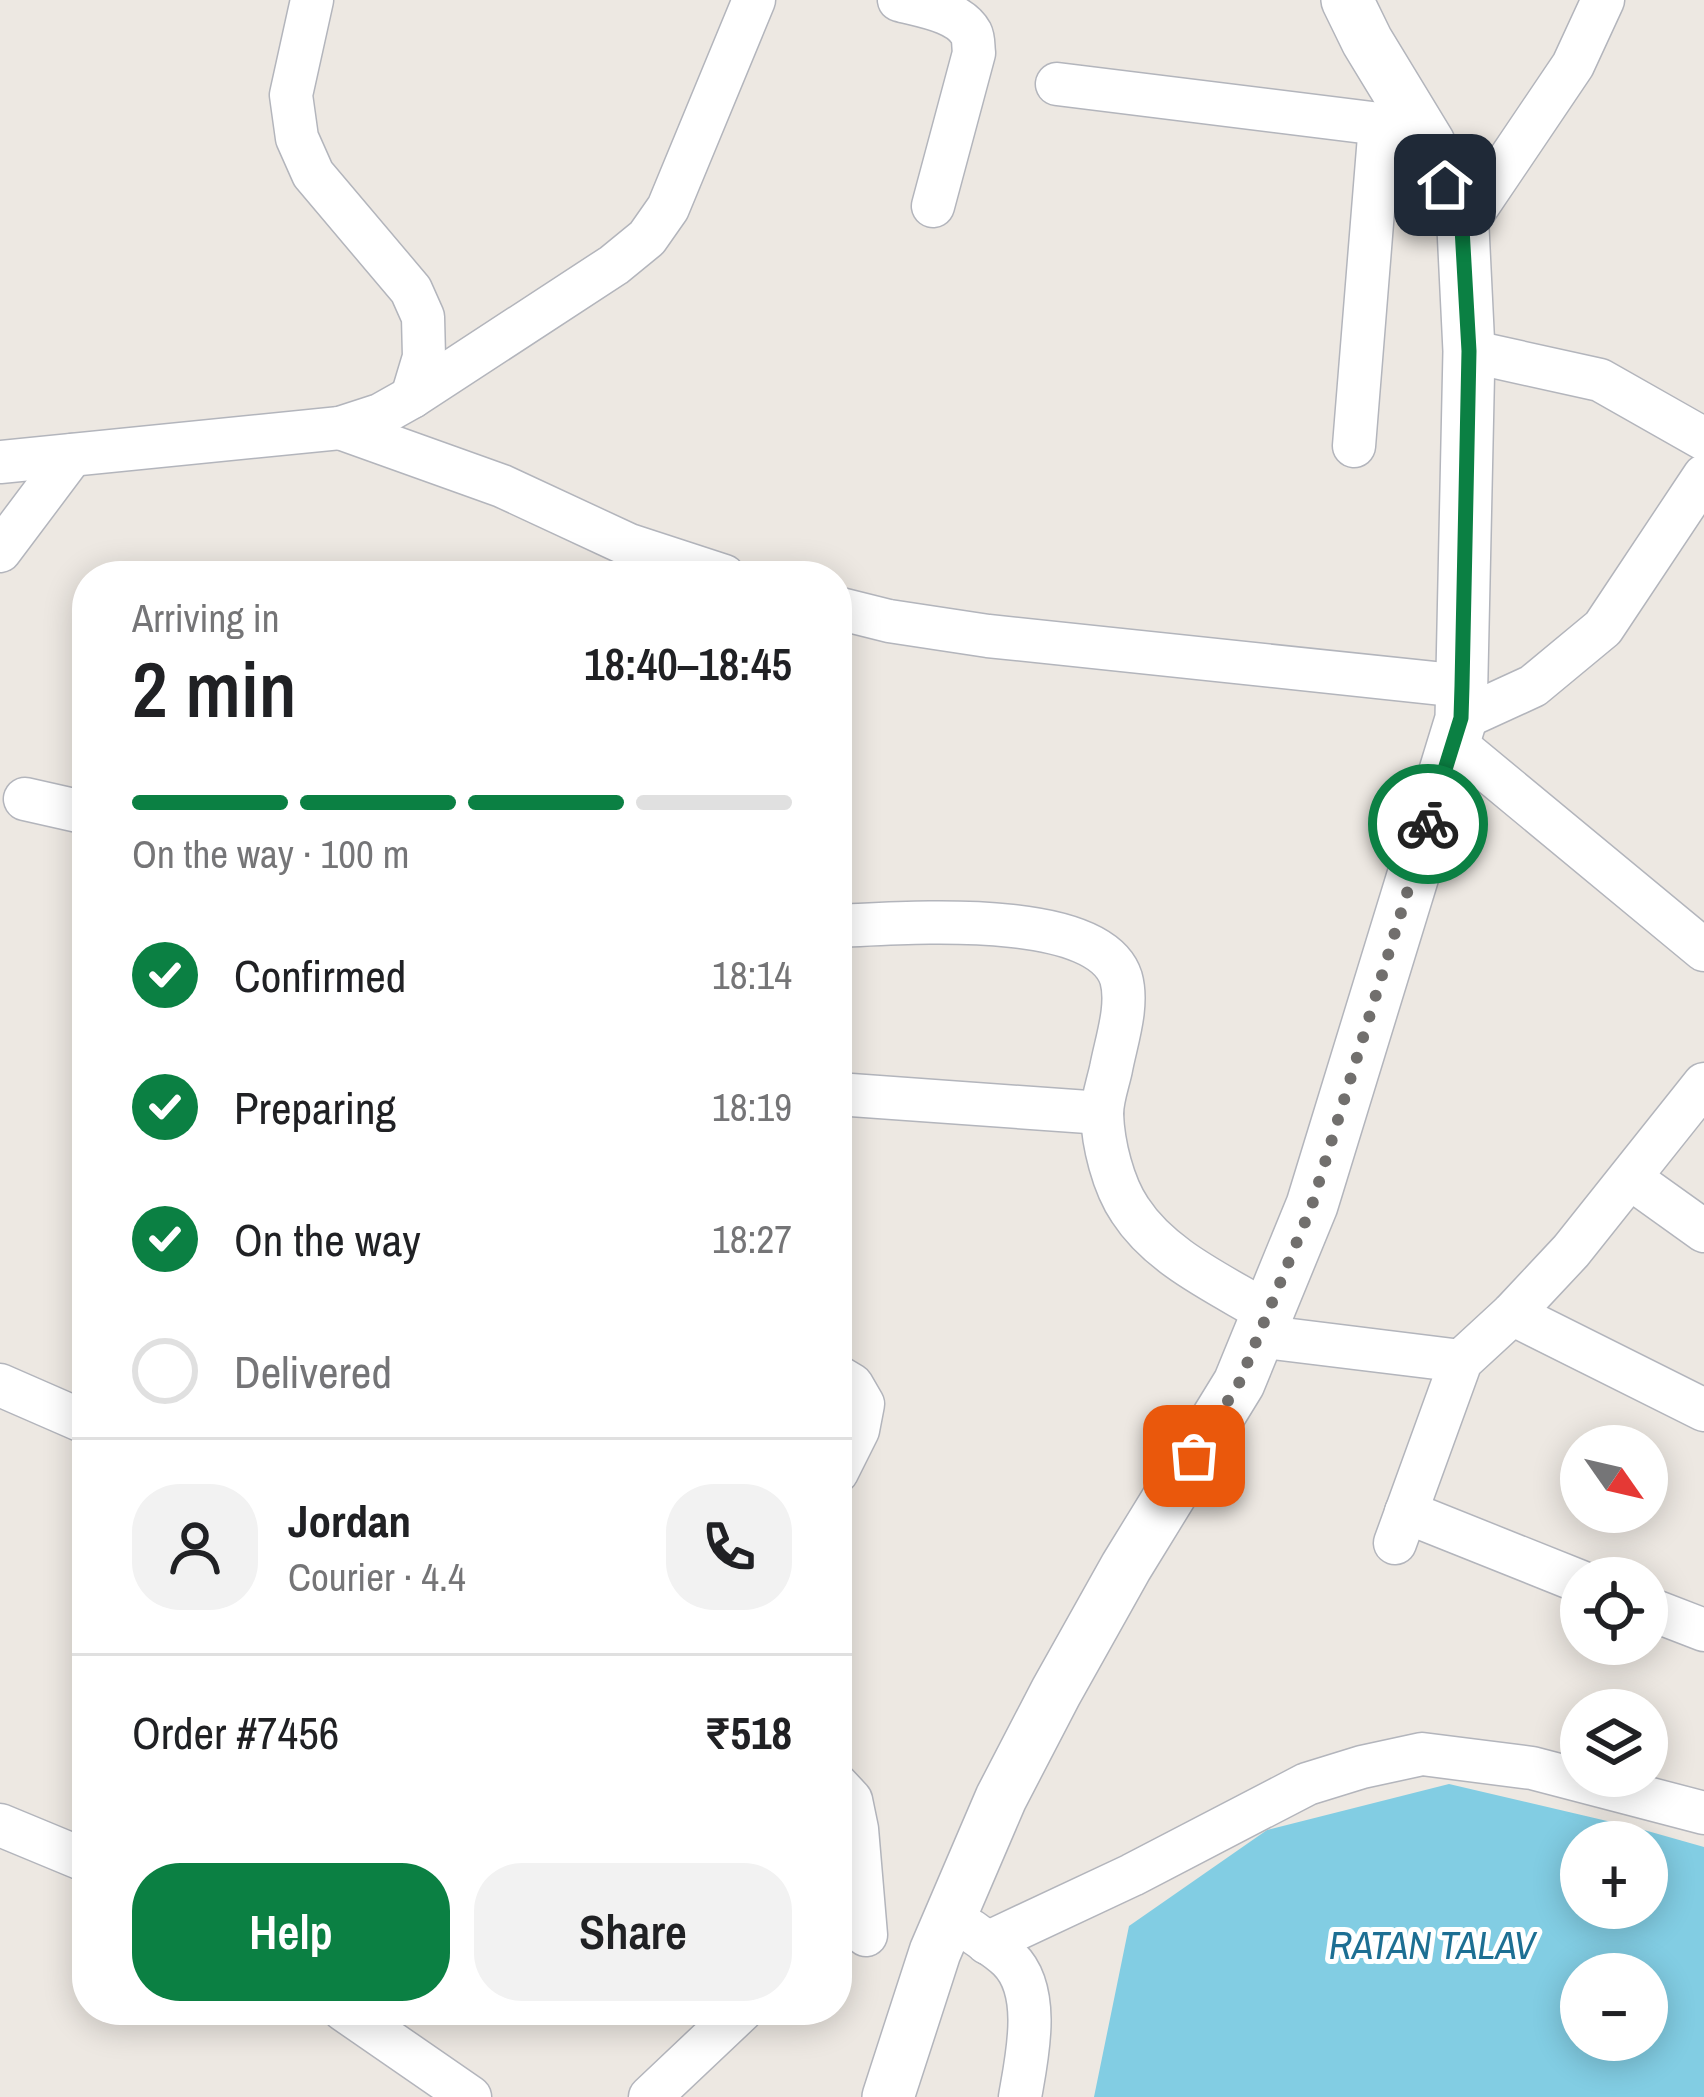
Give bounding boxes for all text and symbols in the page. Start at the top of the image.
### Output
pin [1394,134,1496,236]
icon: home [1412,152,1478,218]
text: Arriving in [132,592,280,644]
text: 18:40–18:45 [584,633,792,694]
text: 2 min [132,636,297,741]
courier [1368,764,1488,884]
icon: bike [1395,791,1461,857]
text: On the way · 100 m [132,828,409,880]
icon: check [132,942,198,1008]
text: Confirmed [234,945,406,1006]
text: 18:14 [712,949,792,1001]
icon: check [132,1074,198,1140]
text: Preparing [234,1077,396,1138]
text: 18:19 [712,1081,792,1133]
icon: check [132,1206,198,1272]
text: On the way [234,1209,421,1270]
text: 18:27 [712,1213,792,1265]
text: Delivered [234,1341,392,1402]
pin [1143,1405,1245,1507]
icon: bag [1161,1423,1227,1489]
north arrow [1560,1425,1668,1533]
map controls [1560,1425,1668,2061]
button: person [132,1484,258,1610]
button: phone [666,1484,792,1610]
text: Jordan [288,1490,411,1551]
text: Courier · 4.4 [288,1551,466,1603]
button: locate [1560,1557,1668,1665]
button: layers [1560,1689,1668,1797]
text: Order #7456 [132,1702,339,1763]
text: ₹518 [704,1702,792,1763]
button: + [1560,1821,1668,1929]
button: Help [132,1863,450,2001]
button: Share [474,1863,792,2001]
water label: RATAN TALAV [1329,1919,1538,1971]
button: − [1560,1953,1668,2061]

